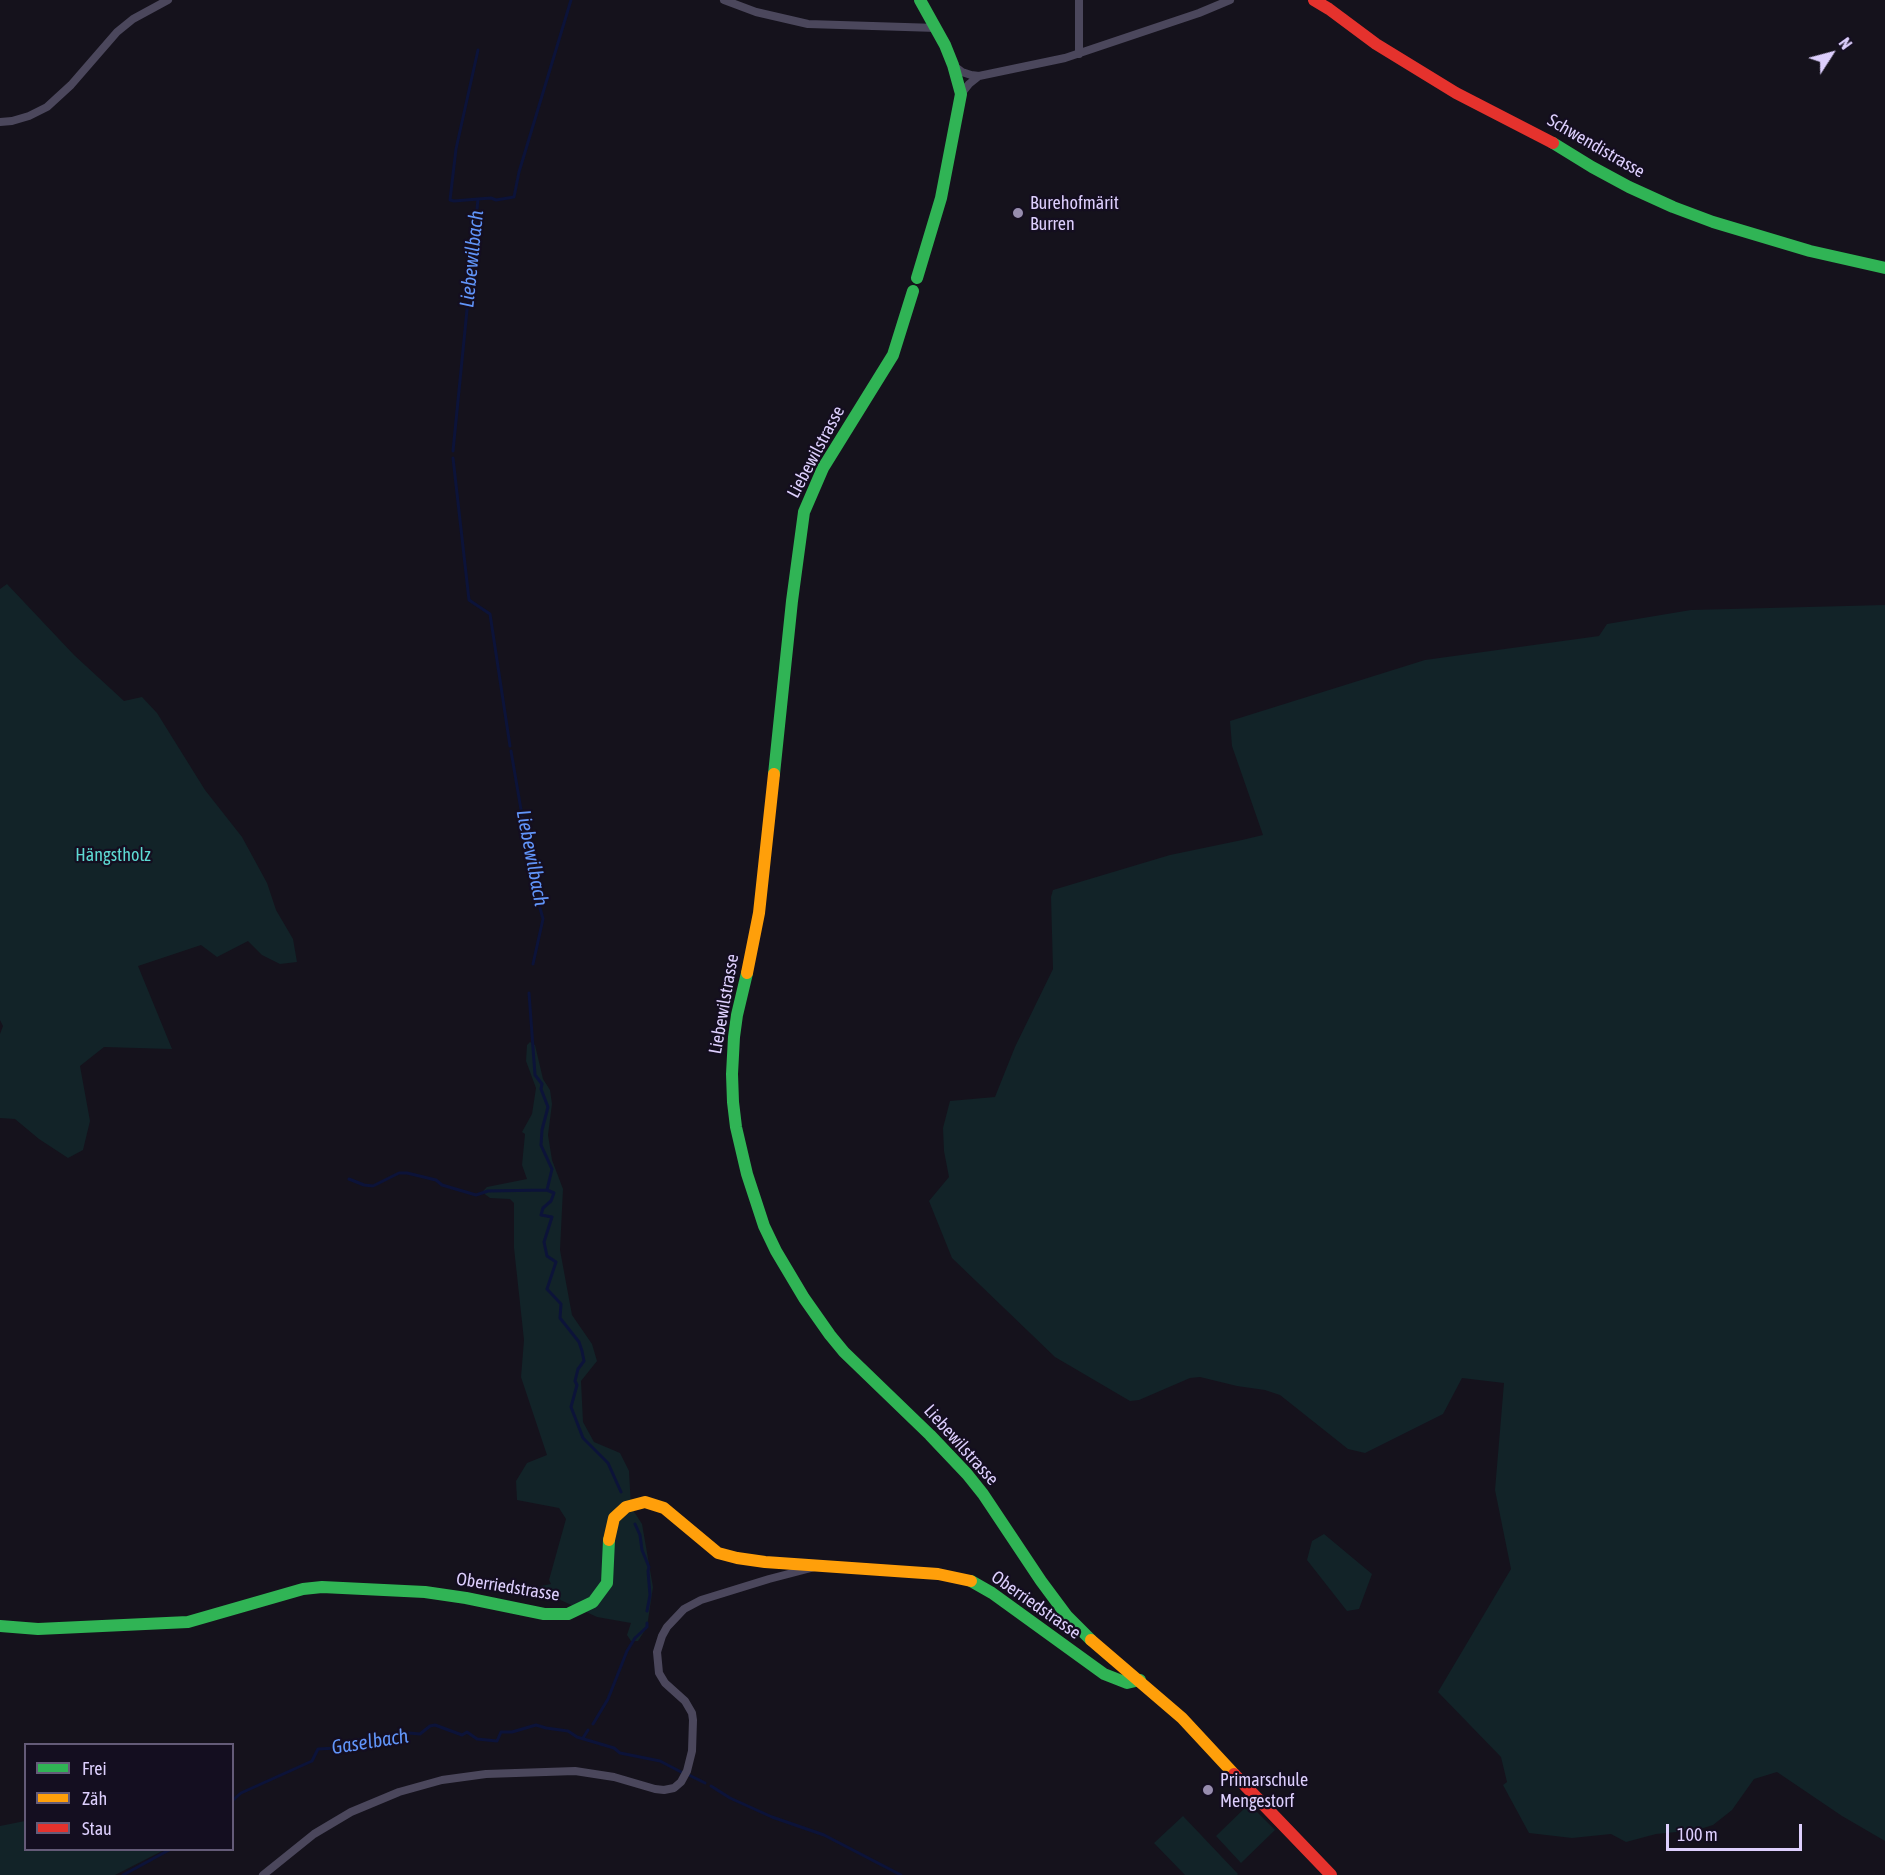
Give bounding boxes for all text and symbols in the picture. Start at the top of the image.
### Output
north arrow [1801,24,1861,84]
text: N [1835,34,1856,53]
street label: Schwendistrasse [1543,109,1649,183]
place label: Burehofmärit Burren [1030,192,1119,234]
marker: Burehofmärit Burren [1011,206,1025,220]
water label: Liebewilbach [455,209,489,309]
street label: Liebewilstrasse [783,402,849,502]
water label: Liebewilbach [511,808,553,908]
park label: Hängstholz [75,844,151,866]
street label: Liebewilstrasse [705,952,743,1056]
street label: Liebewilstrasse [919,1400,1003,1490]
street label: Oberriedstrasse [987,1566,1085,1644]
street label: Oberriedstrasse [455,1568,561,1606]
water label: Gaselbach [330,1724,410,1760]
legend [24,1743,234,1851]
text: Frei [82,1758,107,1779]
place label: Primarschule Mengestorf [1220,1769,1308,1812]
marker: Primarschule Mengestorf [1201,1783,1215,1797]
text: Zäh [82,1788,107,1809]
scale bar [1669,1812,1806,1850]
text: Stau [82,1818,112,1839]
text: 100 m [1677,1824,1718,1845]

